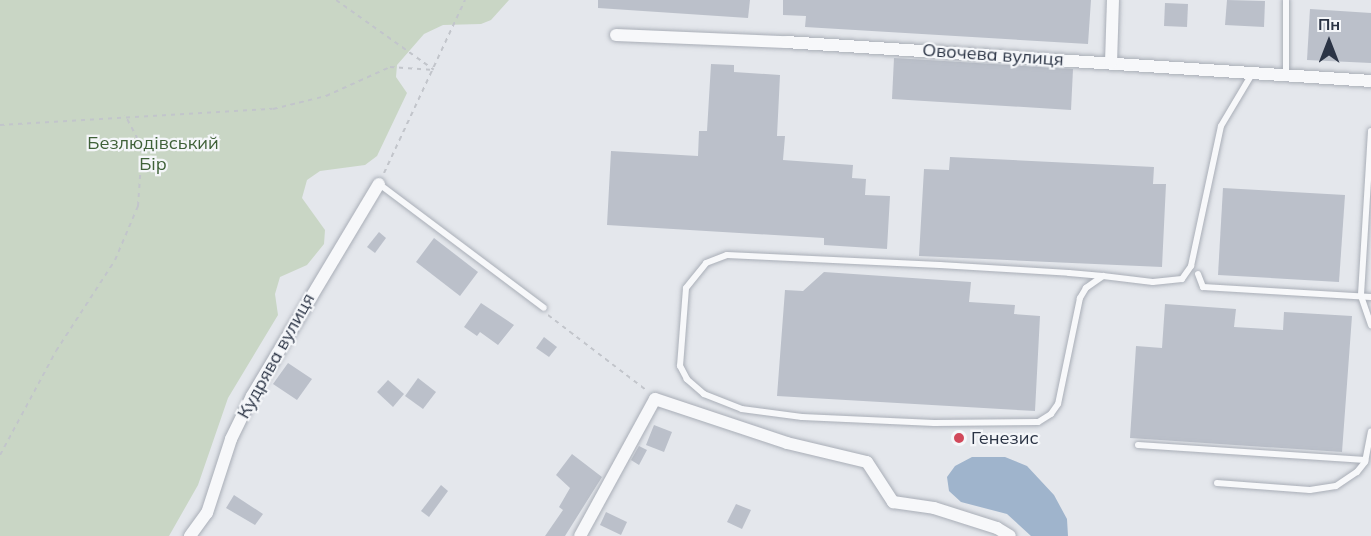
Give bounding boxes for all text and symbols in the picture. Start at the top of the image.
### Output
north arrow [1299,12,1359,72]
text: Пн [1318,14,1340,34]
street label: Овочева вулиця [922,39,1064,71]
park label: Безлюдівський Бір [87,133,219,176]
street label: Кудрява вулиця [233,290,319,422]
place label: Генезис [971,427,1038,449]
marker: Генезис [952,431,966,445]

